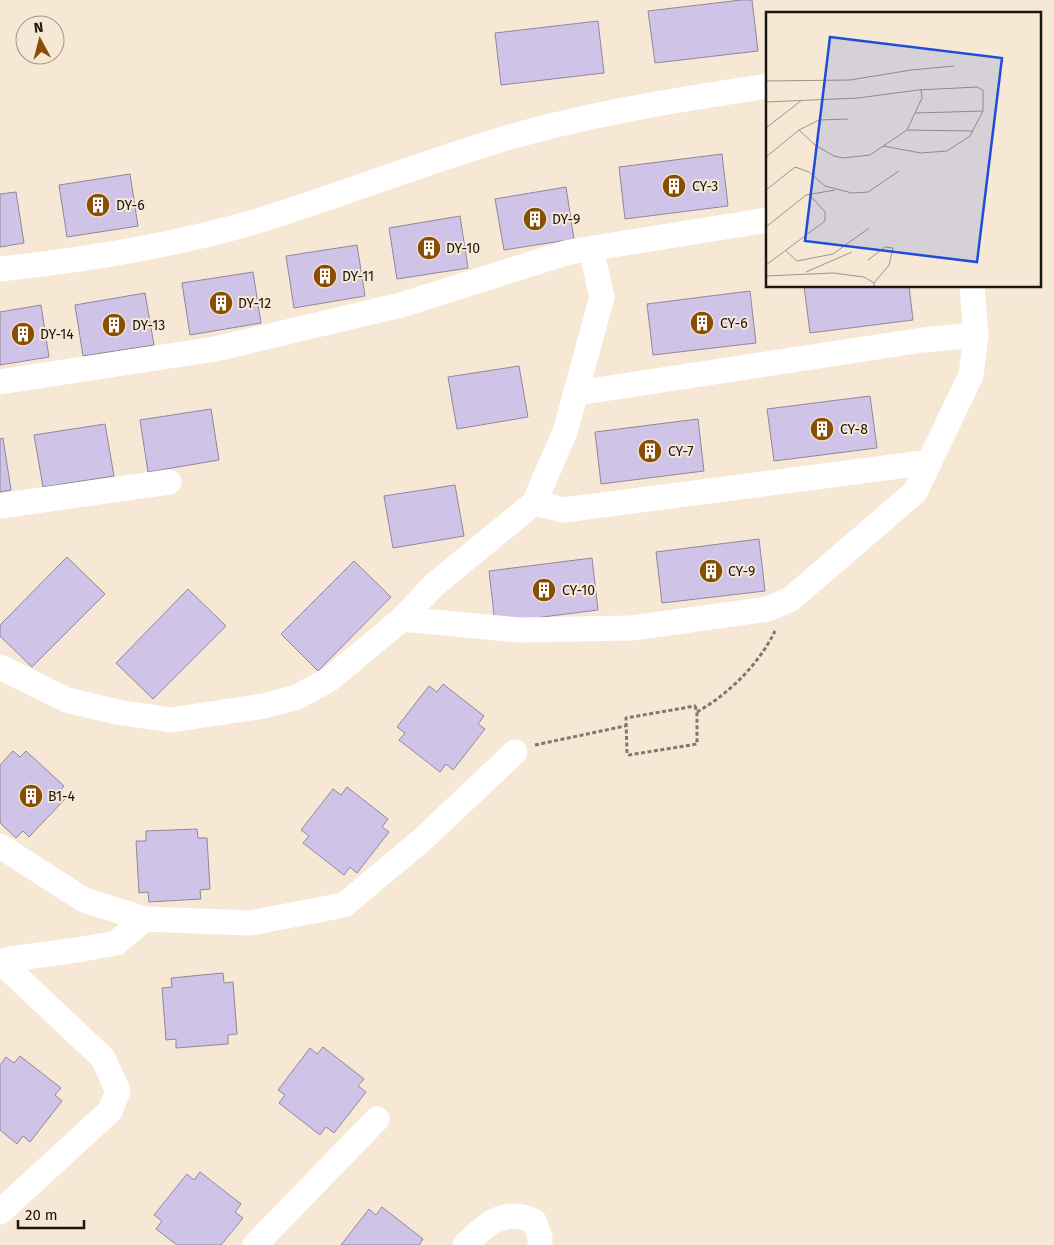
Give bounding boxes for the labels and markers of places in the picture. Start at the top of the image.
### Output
building icon: CY-3 [661,173,687,199]
place label: CY-3 [692,178,718,195]
building icon: DY-6 [85,192,111,218]
place label: DY-6 [116,197,145,214]
building icon: DY-9 [522,206,548,232]
place label: DY-9 [552,211,580,228]
building icon: DY-10 [416,235,442,261]
place label: DY-10 [446,240,480,257]
building icon: DY-11 [312,263,338,289]
place label: DY-11 [342,268,374,285]
building icon: DY-12 [208,290,234,316]
place label: DY-12 [238,295,271,312]
building icon: CY-6 [689,310,715,336]
building icon: DY-13 [101,312,127,338]
place label: CY-6 [720,315,748,332]
place label: DY-13 [132,317,165,334]
building icon: DY-14 [10,321,36,347]
place label: DY-14 [40,326,74,343]
building icon: CY-8 [809,416,835,442]
place label: CY-8 [840,421,868,438]
building icon: CY-7 [637,438,663,464]
place label: CY-7 [668,443,694,460]
building icon: CY-9 [698,558,724,584]
place label: CY-9 [728,563,755,580]
building icon: CY-10 [531,577,557,603]
place label: CY-10 [562,582,595,599]
building icon: B1-4 [18,783,44,809]
place label: B1-4 [48,788,76,805]

